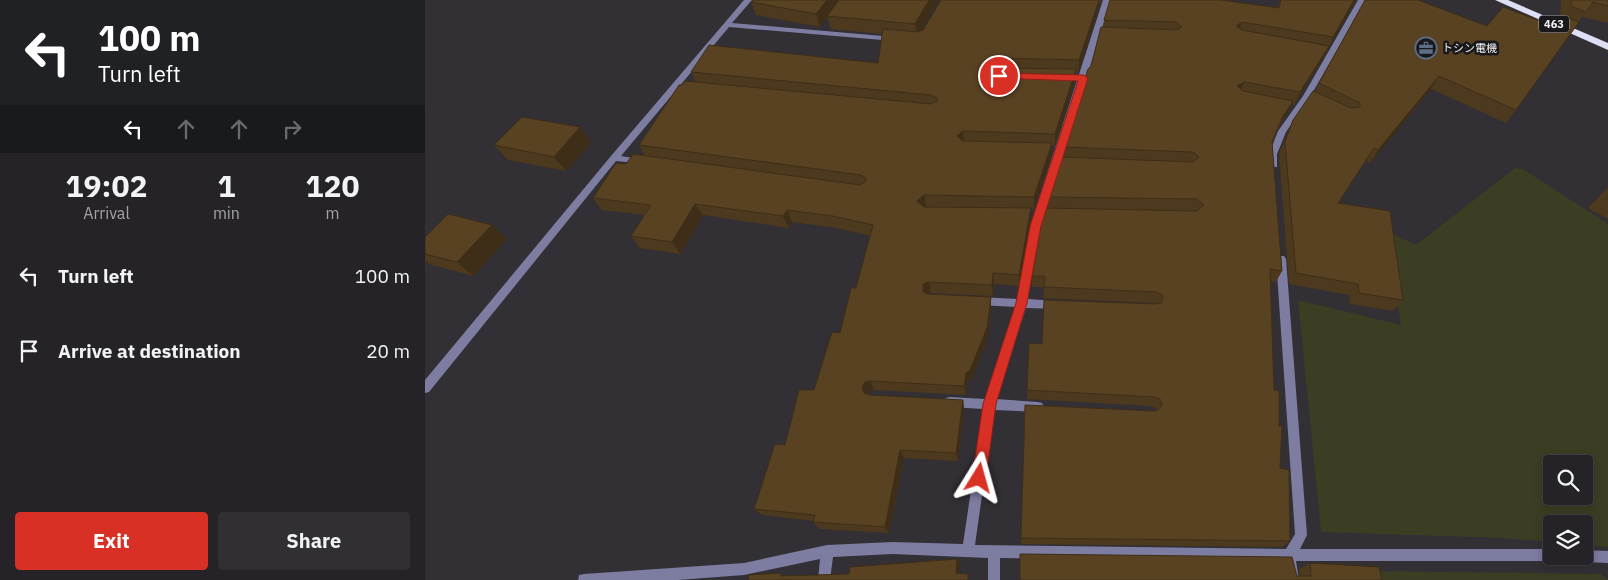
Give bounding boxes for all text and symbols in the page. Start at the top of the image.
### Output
text: 100 m [98,15,201,61]
road number: 463 [1539,15,1569,32]
icon: left [15,20,80,85]
office icon: トシン電機 [1414,36,1438,60]
place label: トシン電機 [1442,41,1497,55]
pin [978,55,1020,97]
text: Turn left [98,59,181,88]
icon: arrive [985,62,1013,90]
icon: left [119,115,147,143]
icon: ahead [172,115,200,143]
icon: ahead [225,115,253,143]
icon: right [278,115,306,143]
text: 19:02 [66,166,147,205]
text: 1 [217,166,235,205]
text: 120 [305,166,359,205]
text: Arrival [83,203,130,223]
text: min [213,203,240,223]
text: m [325,203,339,223]
icon: left [15,262,43,290]
text: Turn left [58,264,134,288]
text: 100 m [355,264,410,288]
icon: arrive [15,337,43,365]
text: Arrive at destination [58,339,241,363]
text: 20 m [366,339,410,363]
position arrow [952,451,1004,503]
map controls [1543,455,1593,565]
button: search [1543,455,1593,505]
button: Exit [15,512,208,570]
button: Share [218,512,410,570]
button: layers [1543,515,1593,565]

